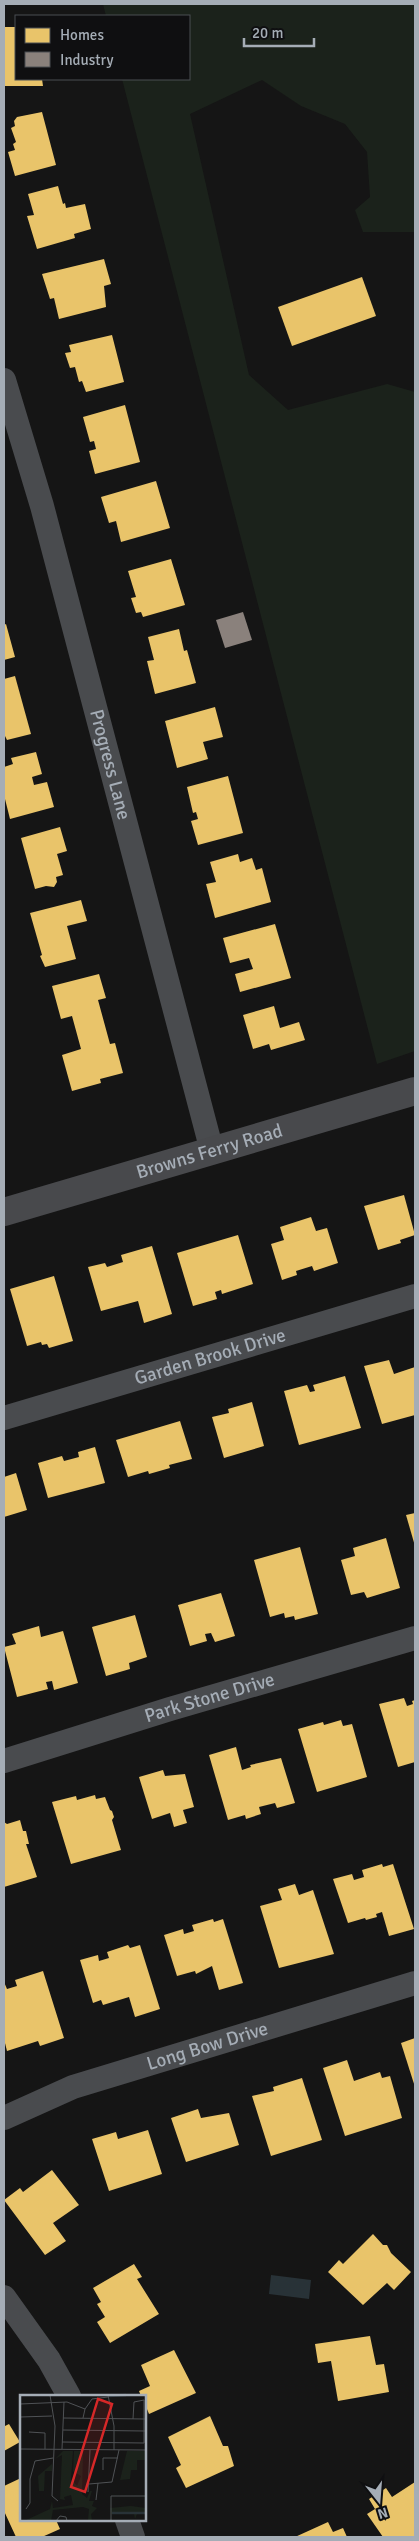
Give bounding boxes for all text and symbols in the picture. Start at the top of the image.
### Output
legend [15,15,190,80]
scale bar [244,15,314,47]
text: 20 m [252,24,283,42]
text: Homes [60,26,104,44]
text: Industry [60,51,113,69]
street label: Progress Lane [84,707,136,822]
street label: Browns Ferry Road [133,1119,285,1184]
street label: Garden Brook Drive [132,1323,289,1391]
street label: Park Stone Drive [142,1667,277,1728]
street label: Long Bow Drive [144,2016,271,2076]
inset map [20,2395,146,2521]
north arrow [354,2476,404,2526]
text: N [376,2503,390,2523]

